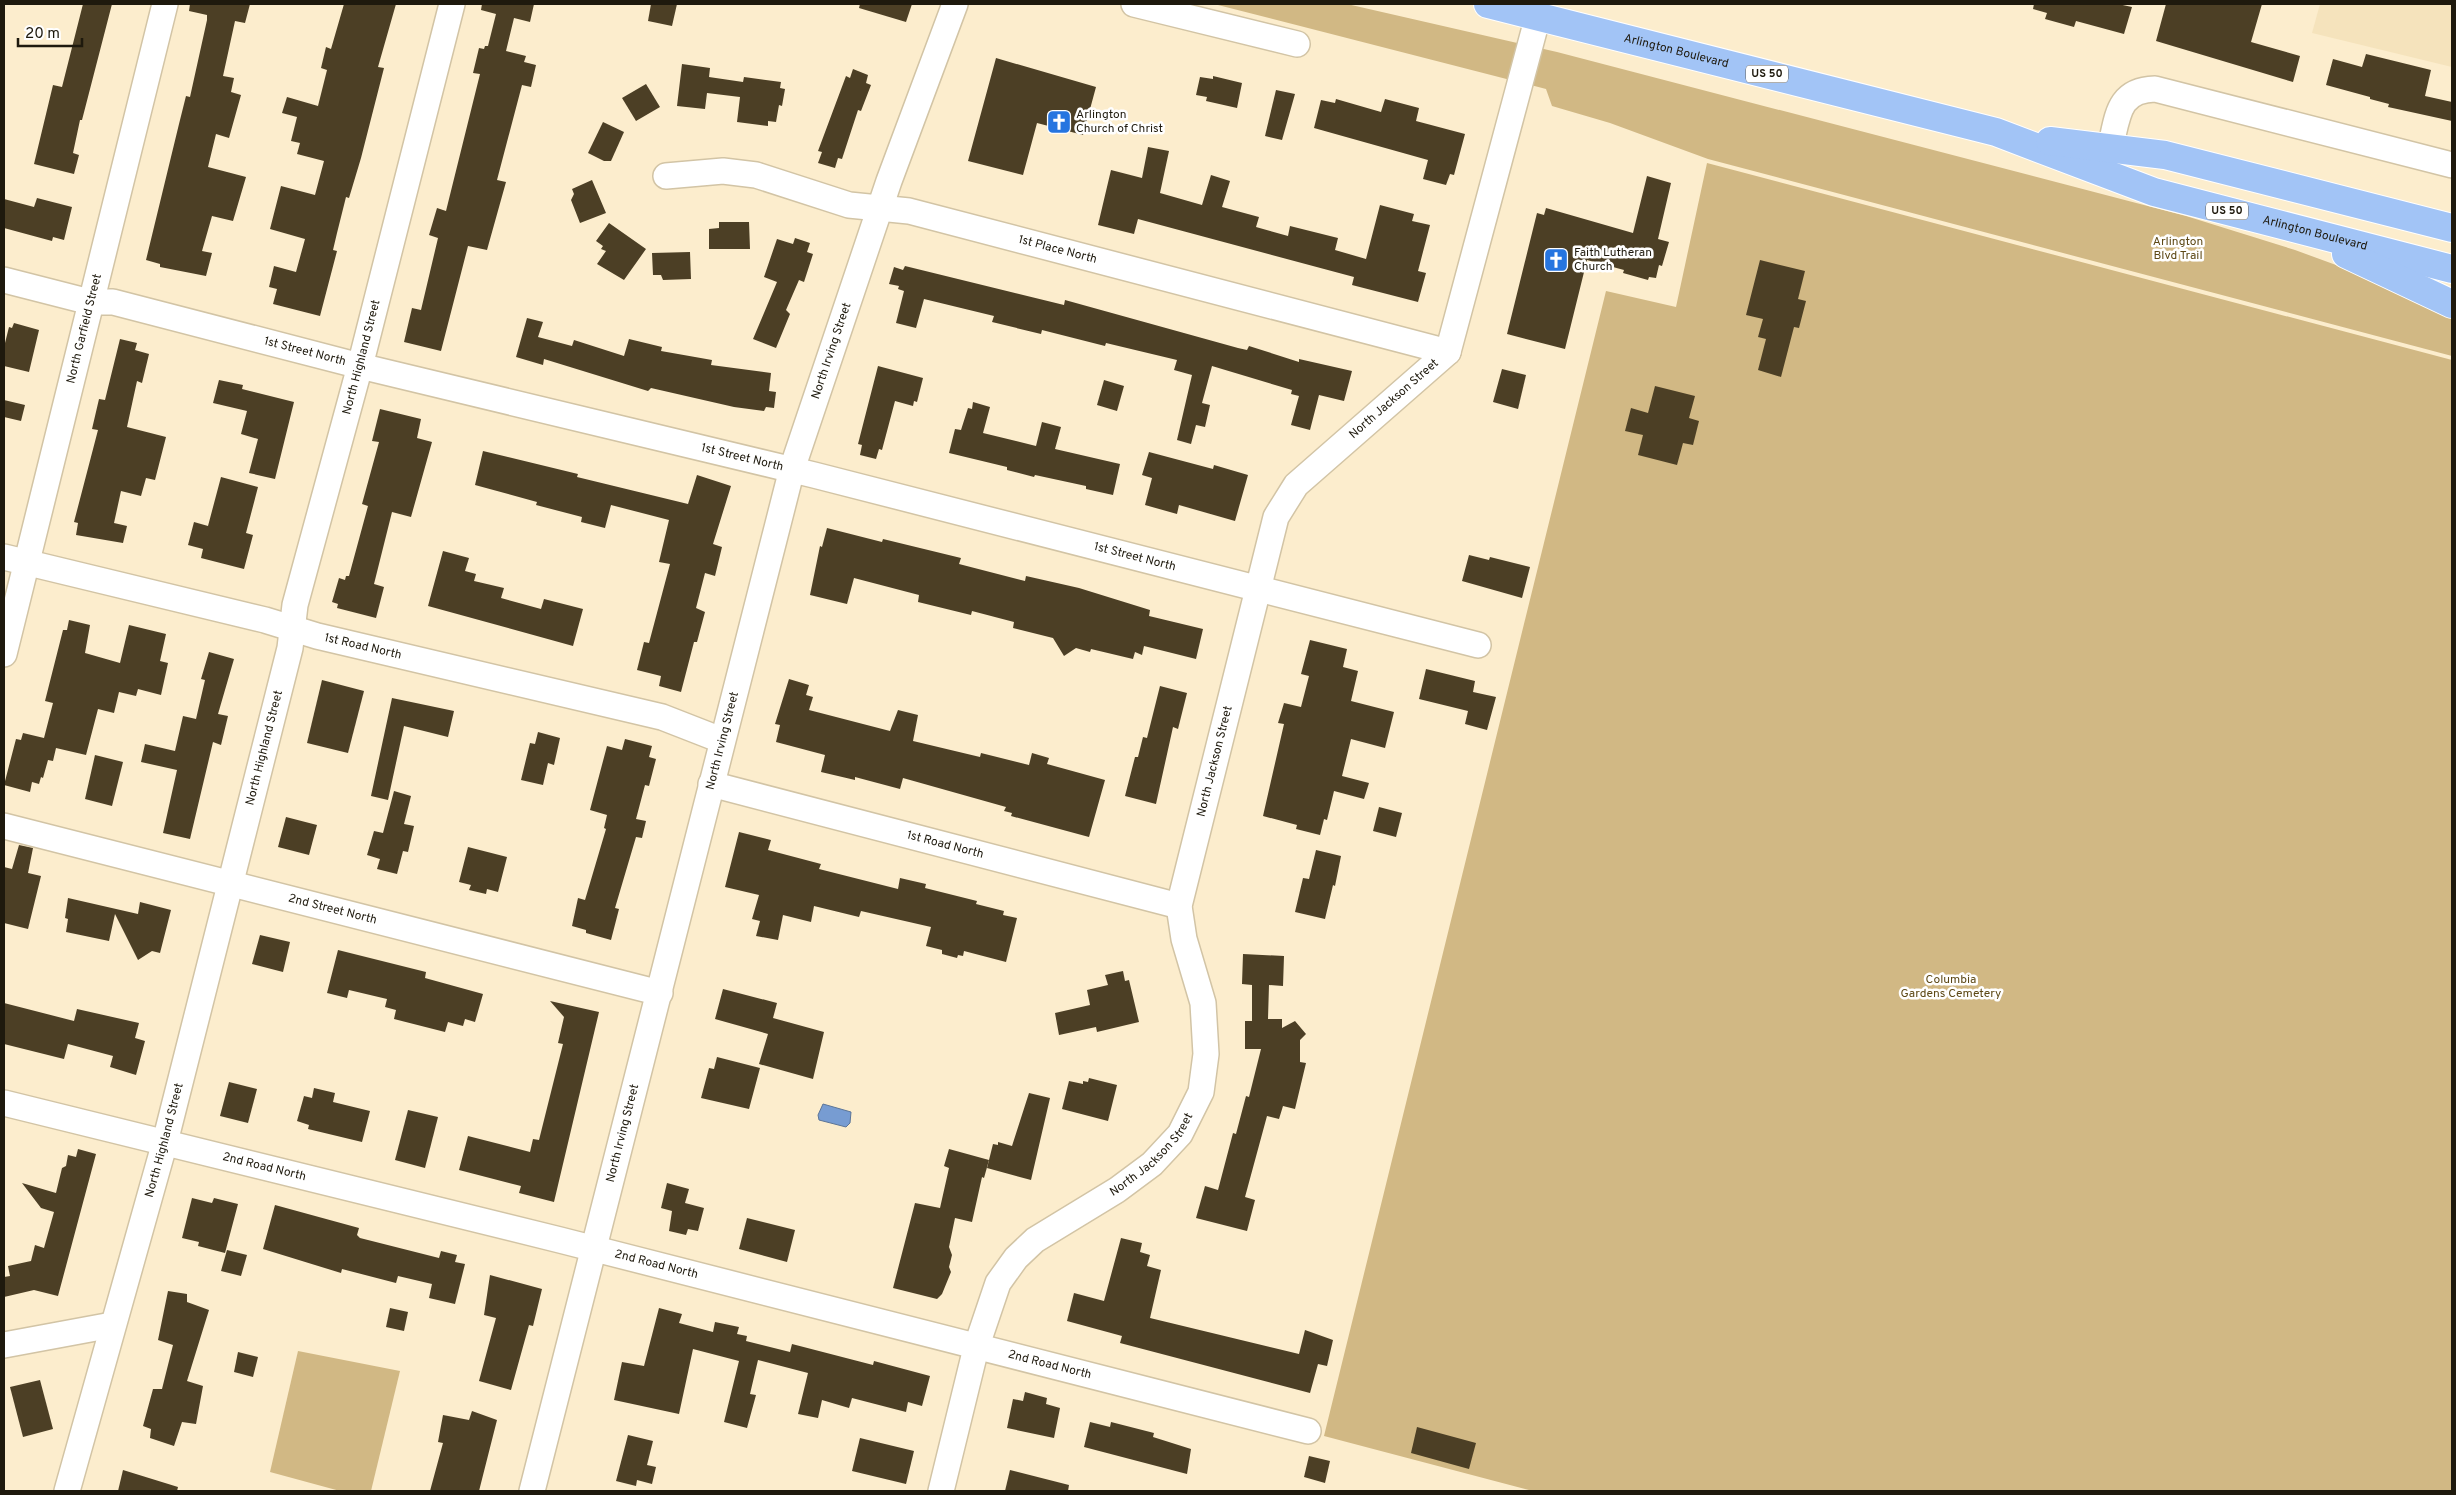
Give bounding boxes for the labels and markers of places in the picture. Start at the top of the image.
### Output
place label: Arlington Church of Christ [1076,107,1163,137]
church icon: Arlington Church of Christ [1046,109,1072,135]
place label: Faith Lutheran Church [1574,245,1652,275]
church icon: Faith Lutheran Church [1543,247,1569,273]

